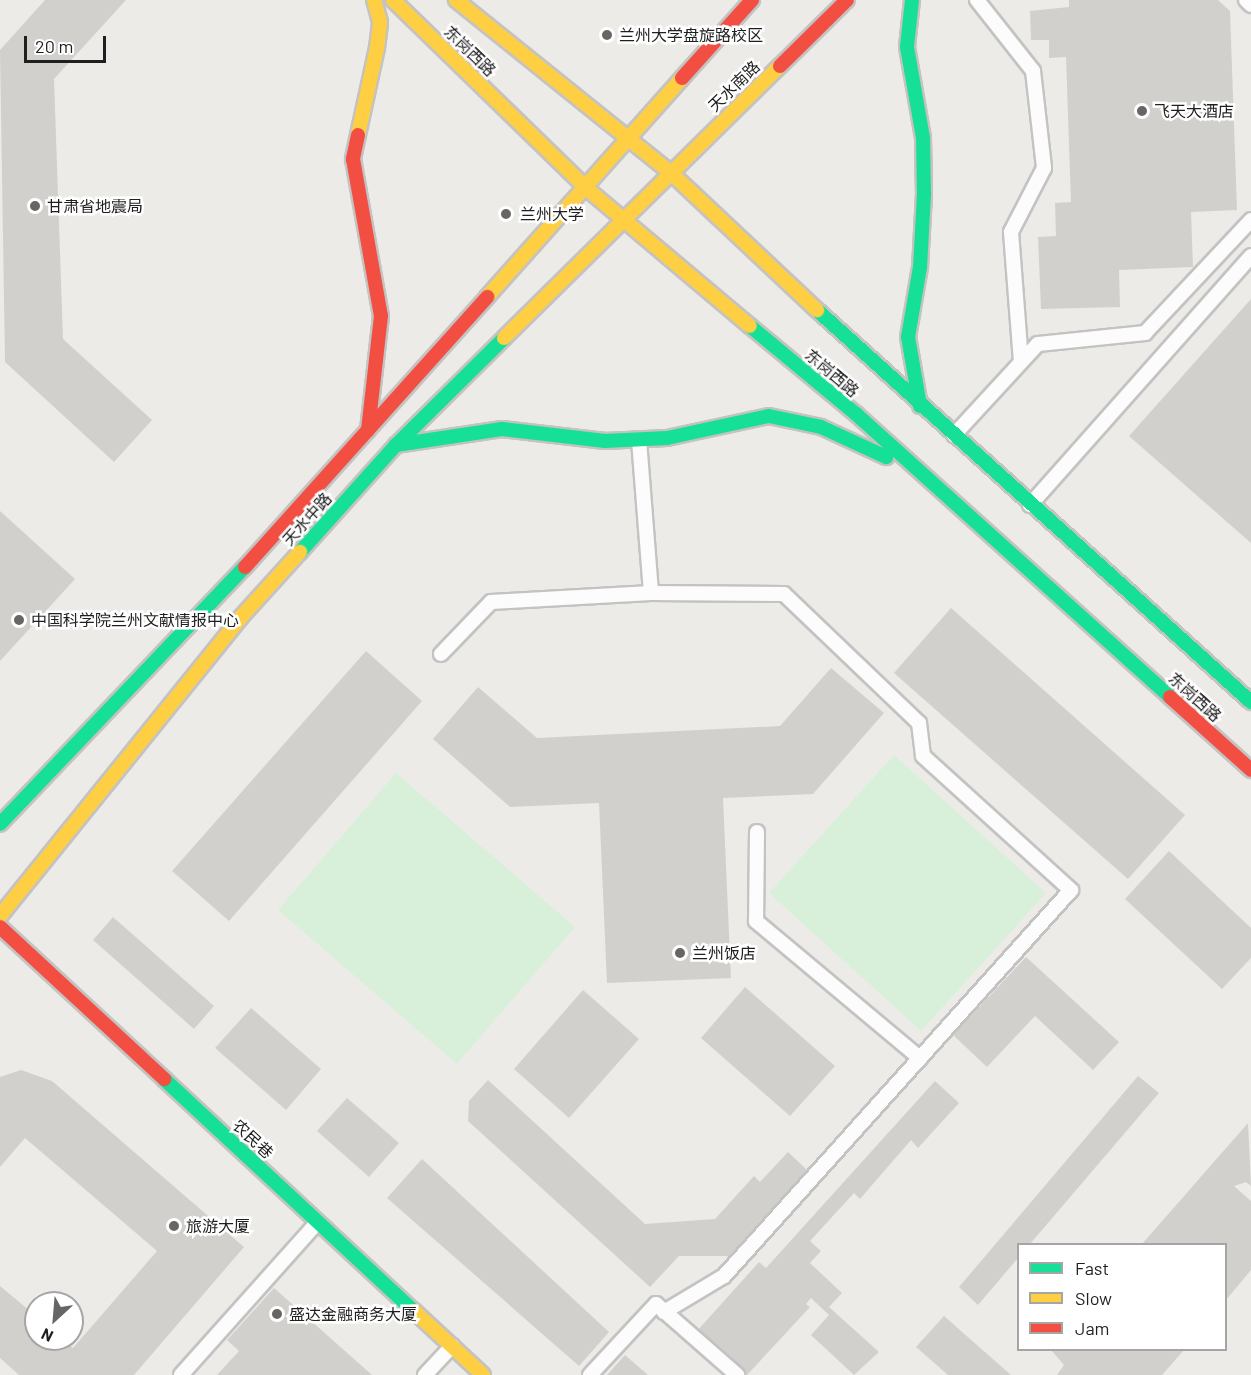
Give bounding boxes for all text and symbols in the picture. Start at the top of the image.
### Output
street label: 东岗西路 [440,22,500,80]
scale bar [27,24,110,62]
place label: 兰州大学盘旋路校区 [619,25,763,45]
marker: 兰州大学盘旋路校区 [600,28,614,42]
text: 20 m [35,35,73,57]
street label: 天水南路 [704,57,764,115]
place label: 飞天大酒店 [1154,101,1234,121]
marker: 飞天大酒店 [1135,104,1149,118]
place label: 甘肃省地震局 [47,196,143,216]
marker: 甘肃省地震局 [28,199,42,213]
place label: 兰州大学 [520,204,584,224]
marker: 兰州大学 [497,205,515,223]
street label: 东岗西路 [801,345,863,401]
street label: 天水中路 [278,489,336,549]
place label: 中国科学院兰州文献情报中心 [31,610,239,630]
marker: 中国科学院兰州文献情报中心 [12,613,26,627]
street label: 东岗西路 [1165,668,1225,726]
place label: 兰州饭店 [692,943,756,963]
marker: 兰州饭店 [673,946,687,960]
street label: 农民巷 [229,1116,277,1162]
place label: 旅游大厦 [186,1216,250,1236]
marker: 旅游大厦 [167,1219,181,1233]
legend [1017,1243,1227,1351]
text: Fast [1075,1257,1109,1279]
text: Slow [1075,1287,1112,1309]
north arrow [24,1291,84,1351]
place label: 盛达金融商务大厦 [289,1304,417,1324]
marker: 盛达金融商务大厦 [270,1307,284,1321]
text: Jam [1075,1317,1109,1339]
text: N [38,1325,56,1347]

